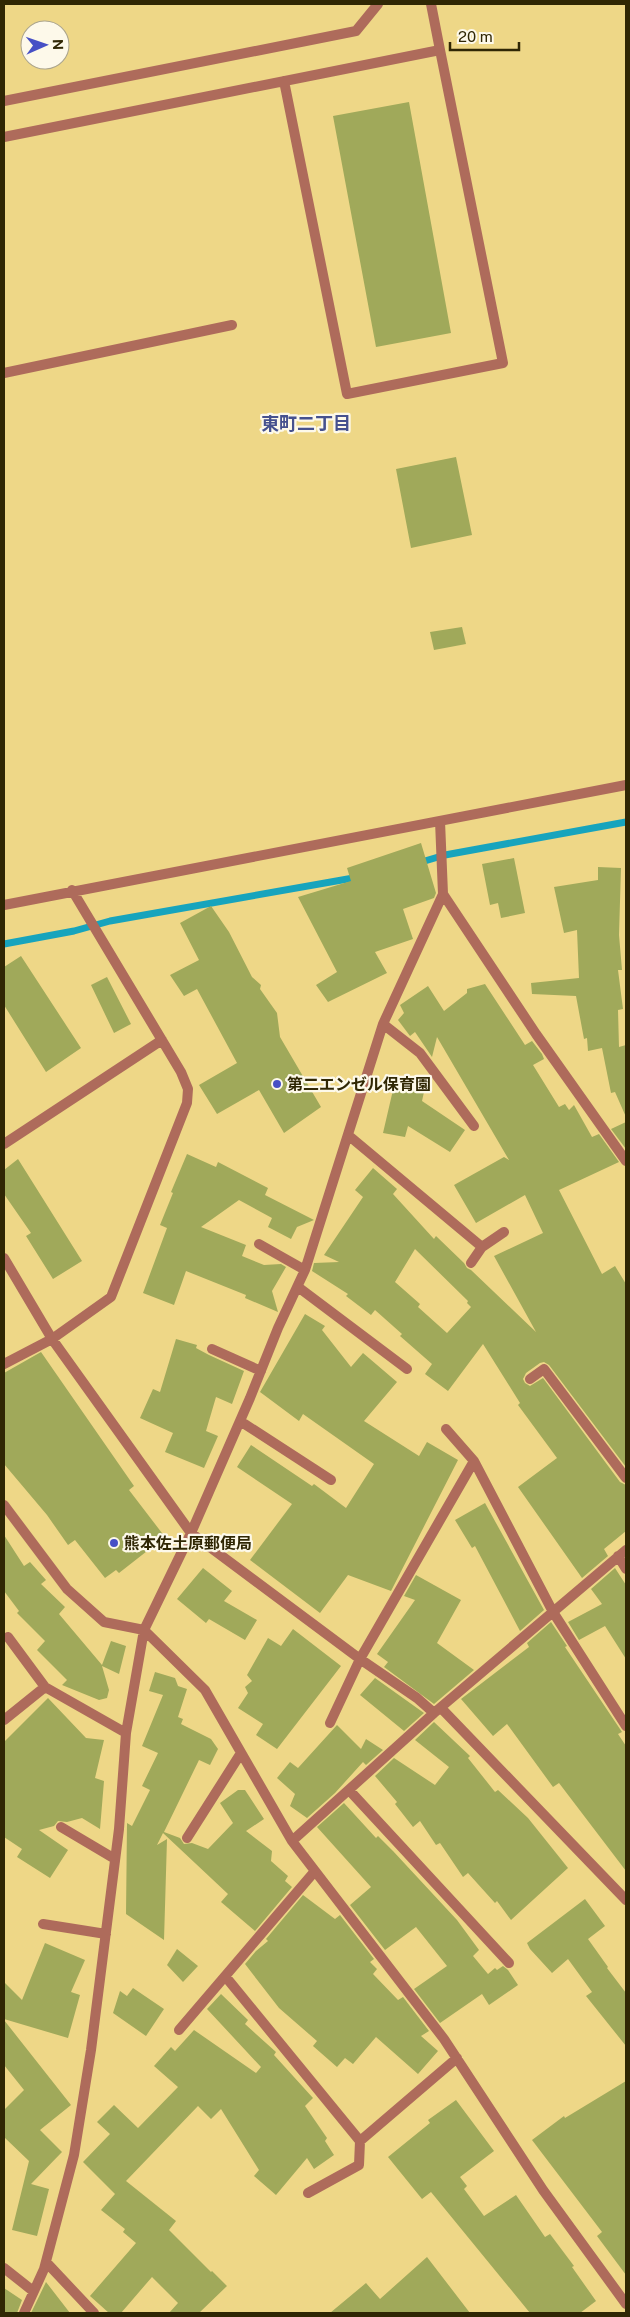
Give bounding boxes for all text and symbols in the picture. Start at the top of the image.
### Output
north arrow [20,20,70,70]
scale bar [450,20,519,52]
text: 20 m [458,28,493,45]
text: N [50,39,66,50]
district label: 東町二丁目 [261,413,351,434]
place label: 第二エンゼル保育園 [287,1075,431,1094]
marker: 第二エンゼル保育園 [271,1078,283,1090]
place label: 熊本佐土原郵便局 [124,1534,252,1553]
marker: 熊本佐土原郵便局 [108,1537,120,1549]

